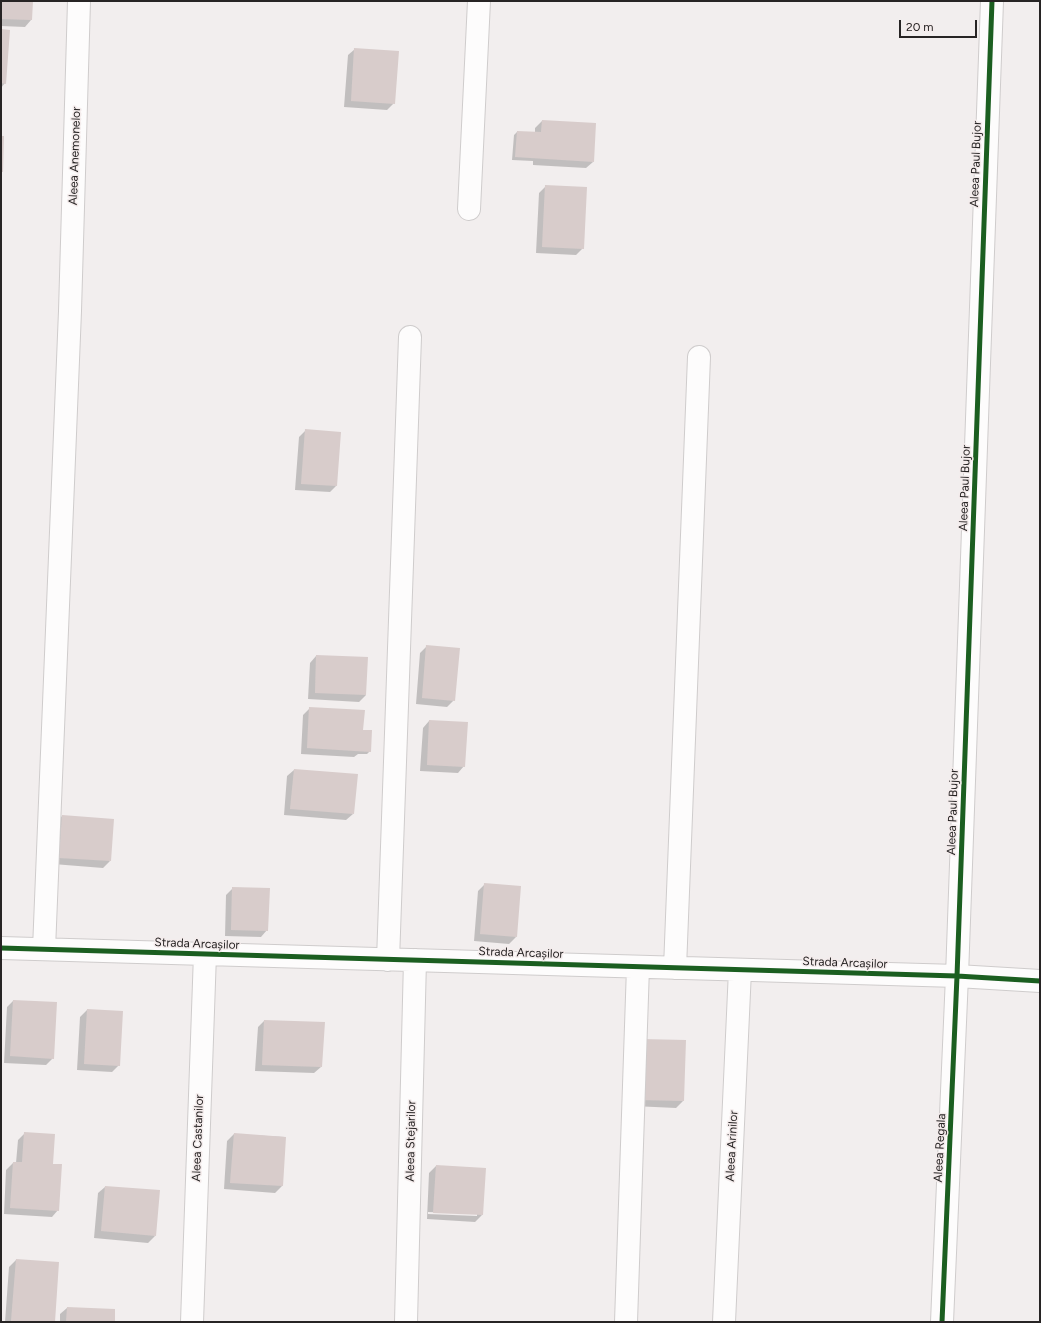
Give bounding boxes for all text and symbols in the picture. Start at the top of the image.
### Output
scale bar [901,12,979,38]
text: 20 m [906,20,934,34]
street label: Aleea Anemonelor [66,107,84,205]
street label: Aleea Paul Bujor [967,121,985,207]
street label: Aleea Paul Bujor [956,445,974,531]
street label: Aleea Paul Bujor [944,769,962,855]
street label: Strada Arcașilor [154,935,240,953]
street label: Strada Arcașilor [478,944,564,962]
street label: Strada Arcașilor [802,954,888,972]
street label: Aleea Castanilor [189,1094,207,1182]
street label: Aleea Stejarilor [403,1100,419,1182]
street label: Aleea Arinilor [723,1110,741,1182]
street label: Aleea Regala [931,1113,949,1183]

